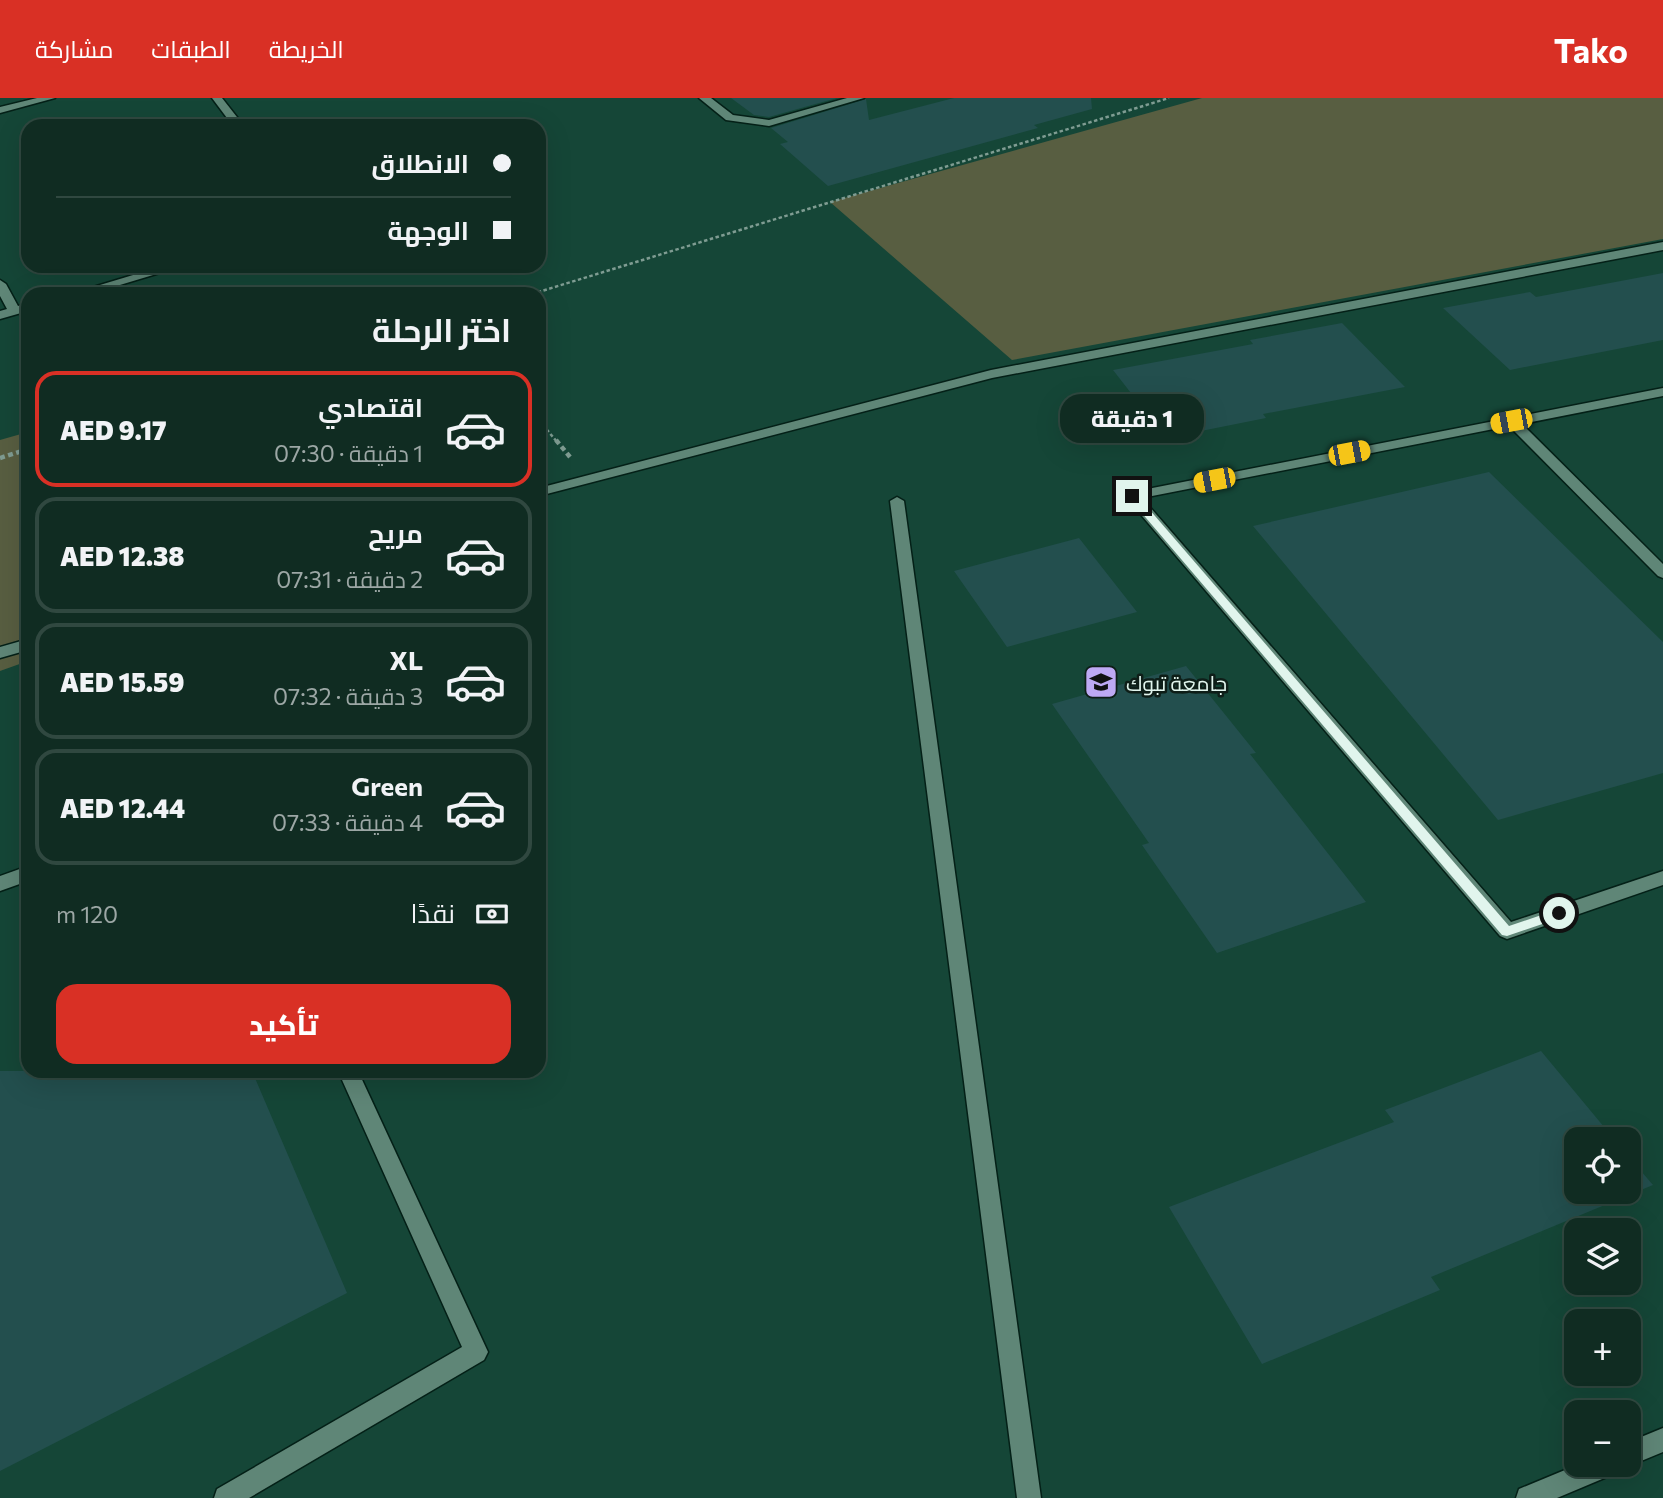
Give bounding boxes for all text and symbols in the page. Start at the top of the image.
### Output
text: Tako [1554,29,1628,70]
text: مشاركة [35,34,113,63]
text: الطبقات [151,34,231,63]
text: الخريطة [269,34,344,63]
text: الانطلاق [371,147,469,178]
text: الوجهة [388,214,469,245]
text: اختر الرحلة [372,309,511,349]
text: اقتصادي [318,391,423,422]
callout: 1 دقيقة [1060,394,1204,444]
icon: car [444,398,507,461]
text: 1 دقيقة [1091,404,1173,432]
car [1489,407,1534,435]
text: AED 9.17 [60,414,167,445]
text: 1 دقيقة · 07:30 [274,439,423,467]
car [1327,439,1372,467]
car [1192,466,1237,494]
route end [1116,480,1148,512]
text: مريح [368,517,423,548]
icon: car [444,524,507,587]
text: AED 12.38 [60,540,185,571]
text: 2 دقيقة · 07:31 [276,565,423,593]
text: XL [389,644,423,675]
icon: car [444,650,507,713]
school or university icon: جامعة تبوك [1082,663,1120,701]
text: AED 15.59 [60,666,184,697]
place label: جامعة تبوك [1126,670,1227,696]
text: 3 دقيقة · 07:32 [273,682,423,710]
text: Green [351,770,423,801]
icon: car [444,776,507,839]
text: AED 12.44 [60,792,185,823]
text: 4 دقيقة · 07:33 [272,808,423,836]
icon: cash [473,895,511,933]
text: نقدًا [411,897,455,928]
route start [1543,897,1575,929]
text: 120 m [56,900,118,928]
button: تأكيد [56,984,511,1064]
map controls [1564,1127,1641,1477]
button: locate [1564,1127,1641,1204]
button: layers [1564,1218,1641,1295]
button: + [1564,1309,1641,1386]
button: − [1564,1400,1641,1477]

